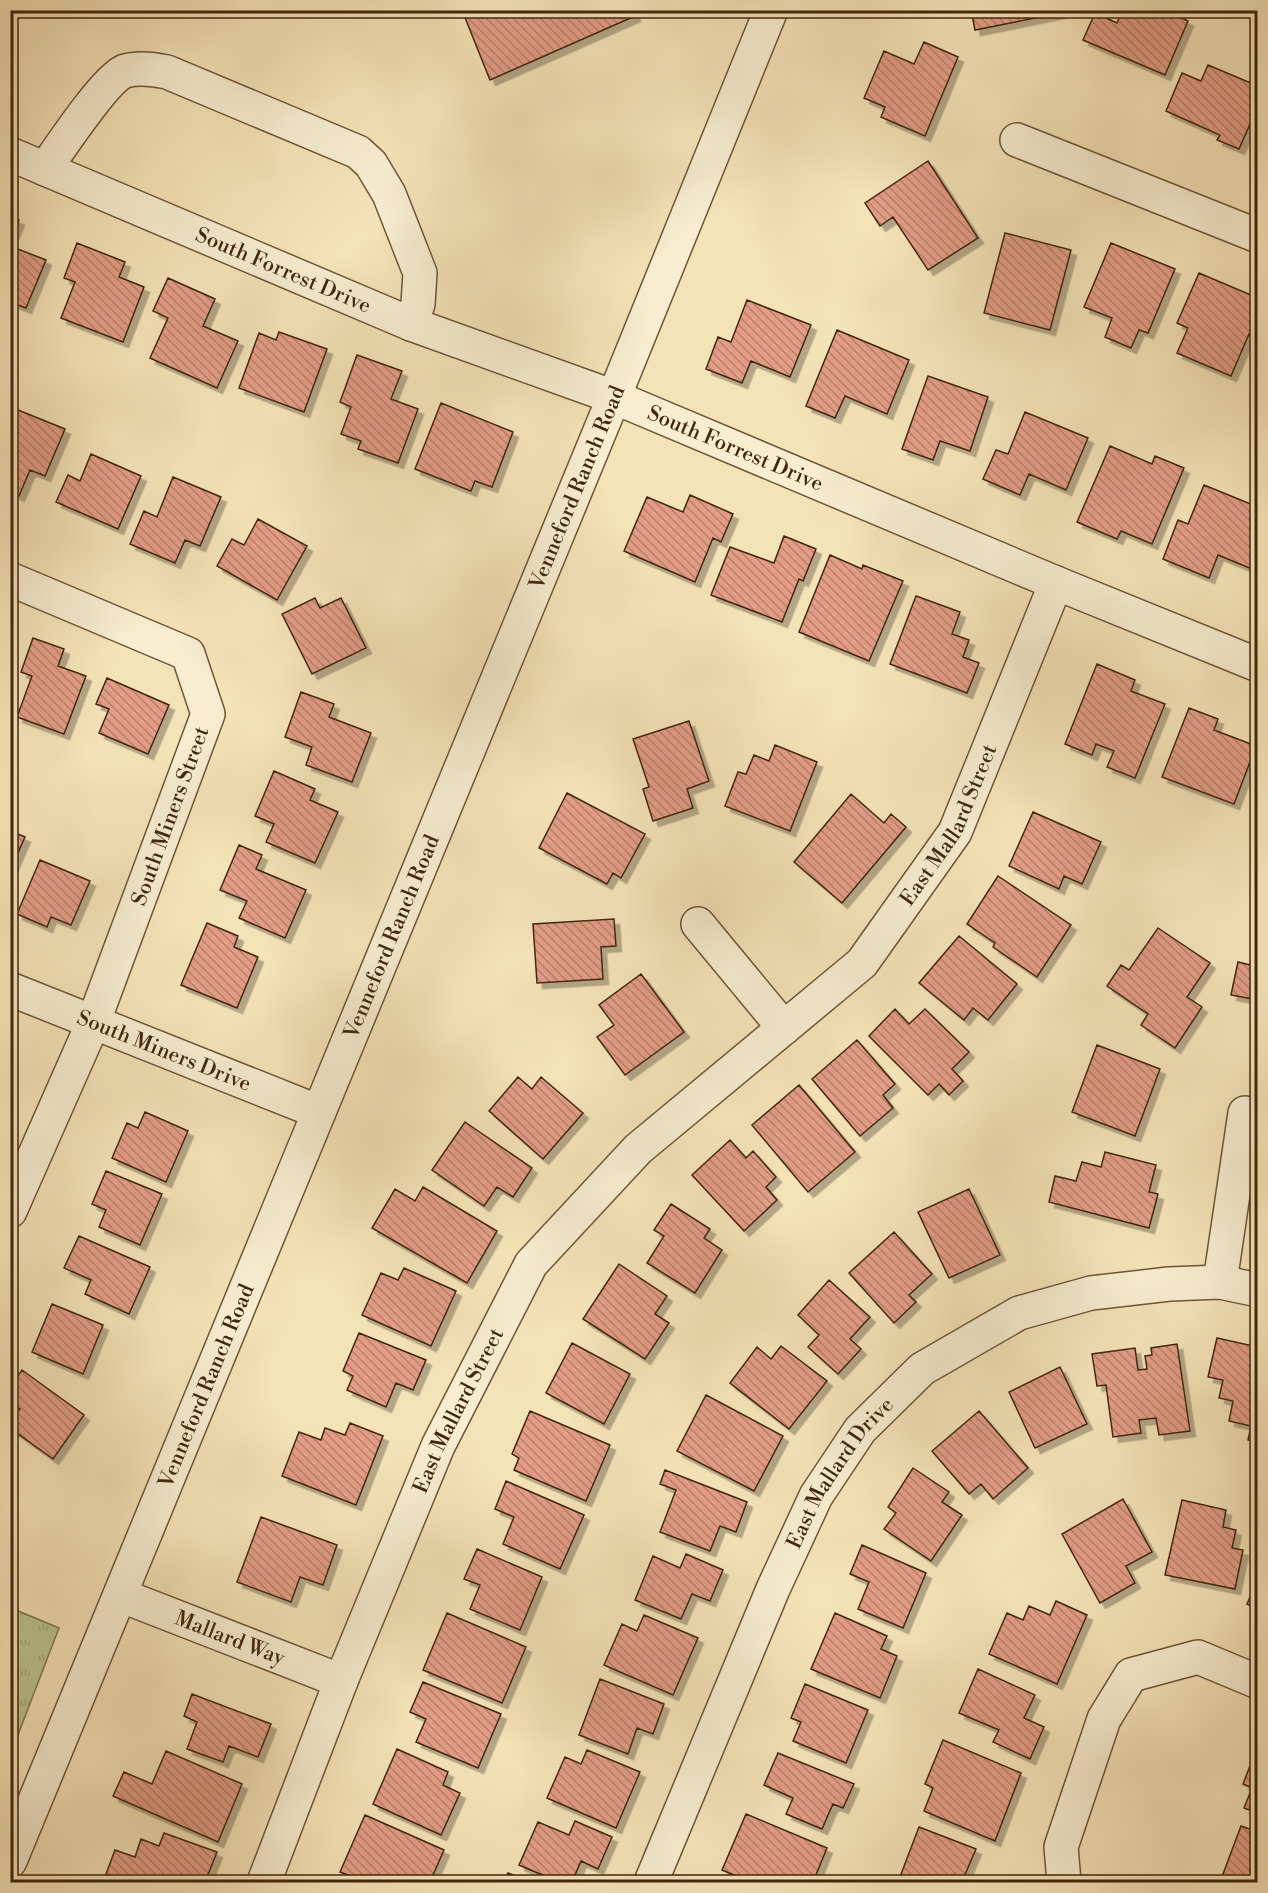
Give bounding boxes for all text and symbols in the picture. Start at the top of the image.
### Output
street label: South Forrest Drive [191,222,375,320]
street label: Venneford Ranch Road [524,382,631,594]
street label: South Forrest Drive [643,401,827,497]
street label: South Miners Street [126,723,216,909]
street label: East Mallard Street [895,740,1003,911]
street label: Venneford Ranch Road [338,831,446,1044]
street label: South Miners Drive [73,1005,255,1098]
street label: Venneford Ranch Road [153,1280,261,1493]
street label: East Mallard Street [408,1323,510,1497]
street label: East Mallard Drive [781,1392,899,1553]
street label: Mallard Way [171,1606,289,1672]

